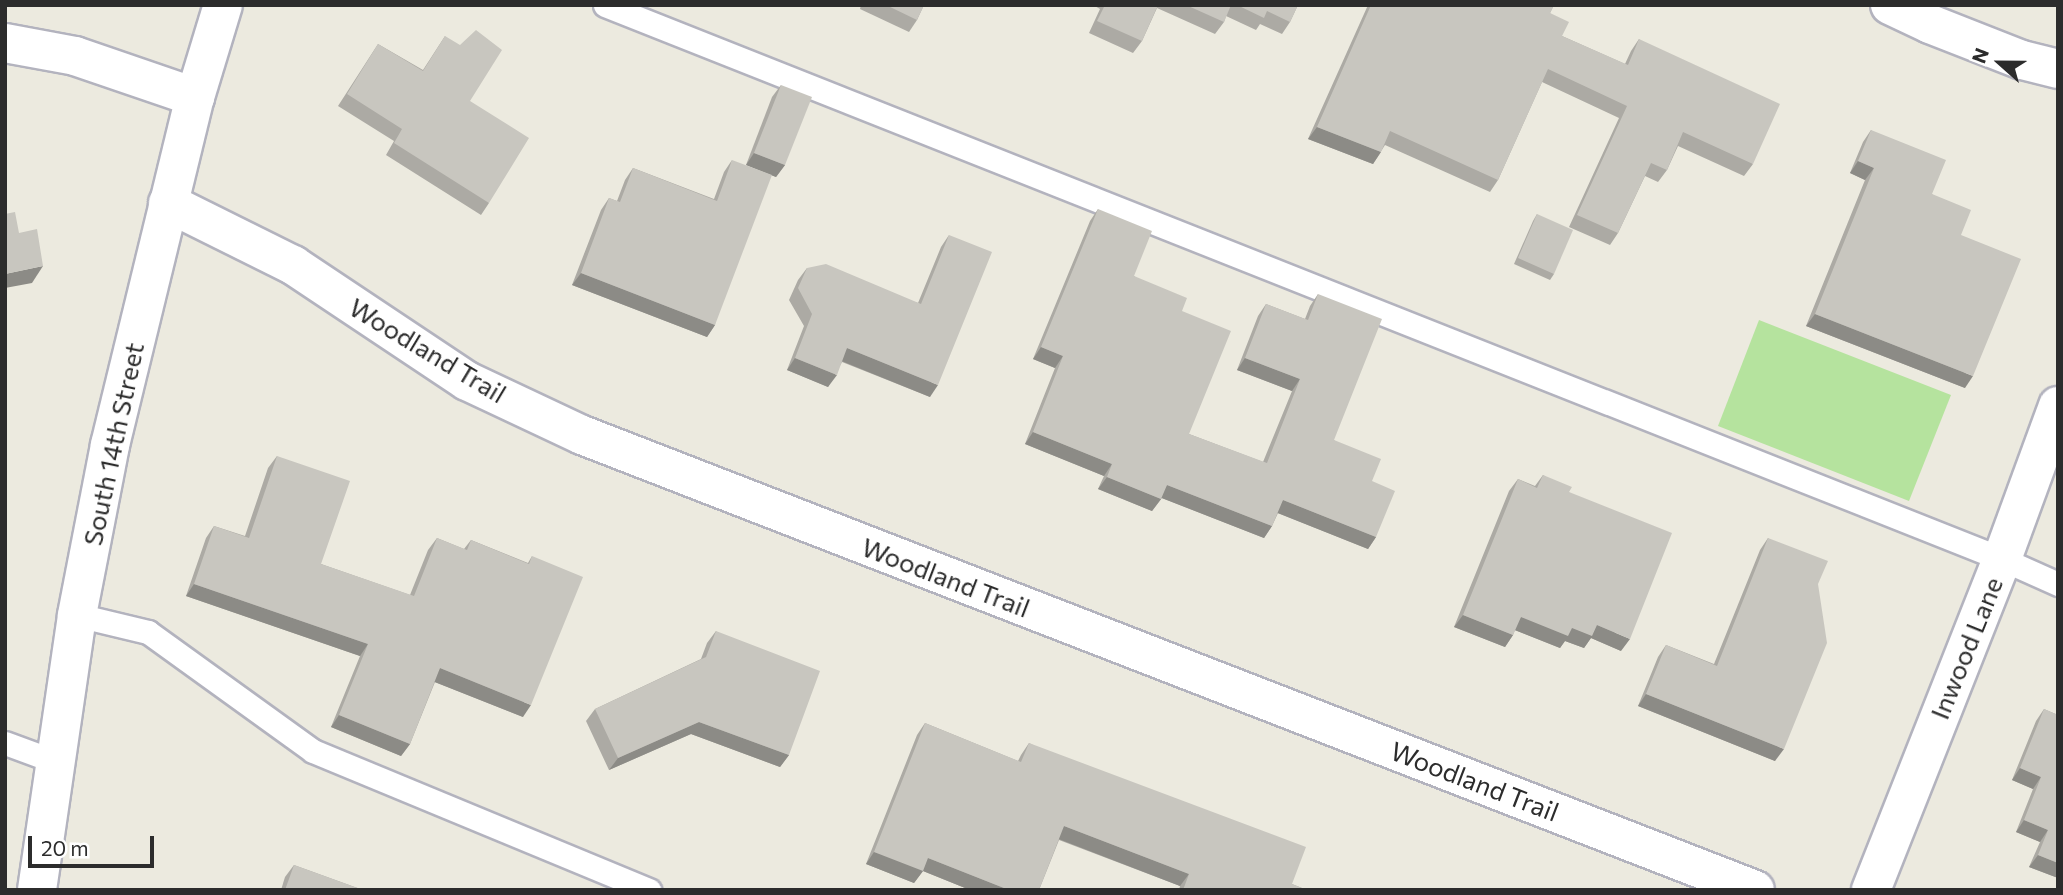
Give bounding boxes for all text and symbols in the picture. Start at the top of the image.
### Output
north arrow [1965,28,2035,98]
text: N [1967,45,1993,66]
street label: Woodland Trail [344,291,512,409]
street label: South 14th Street [76,340,150,548]
street label: Woodland Trail [858,531,1034,623]
street label: Inwood Lane [1923,572,2009,724]
street label: Woodland Trail [1387,735,1563,827]
scale bar [32,822,158,866]
text: 20 m [41,835,89,860]

